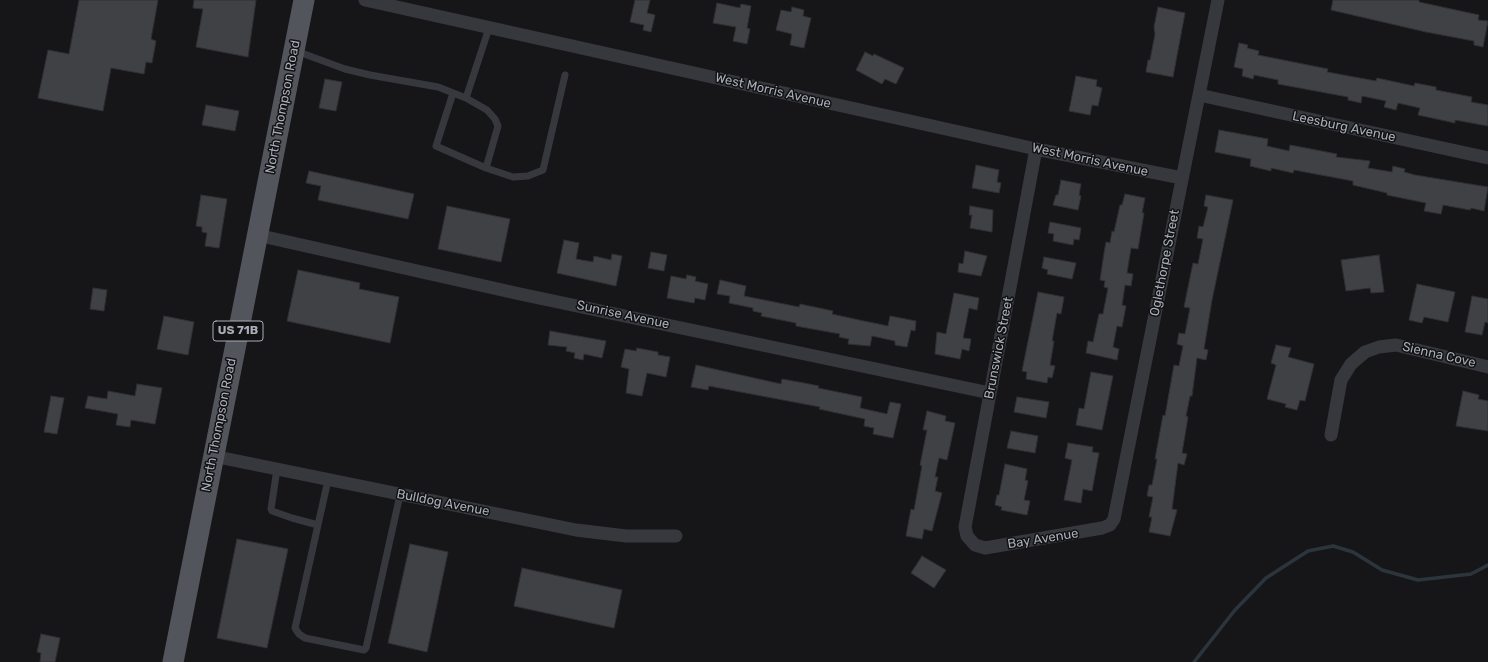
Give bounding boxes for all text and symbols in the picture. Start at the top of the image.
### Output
street label: North Thompson Road [262,39,304,175]
street label: West Morris Avenue [714,70,832,112]
street label: Leesburg Avenue [1291,108,1397,146]
street label: West Morris Avenue [1030,140,1150,180]
street label: Oglethorpe Street [1147,208,1183,318]
street label: Brunswick Street [981,295,1017,401]
street label: Sunrise Avenue [575,298,671,332]
road number: US 71B [213,321,263,341]
street label: Sienna Cove [1401,339,1477,371]
street label: North Thompson Road [198,357,240,493]
street label: Bulldog Avenue [395,486,491,520]
street label: Bay Avenue [1006,526,1080,552]

